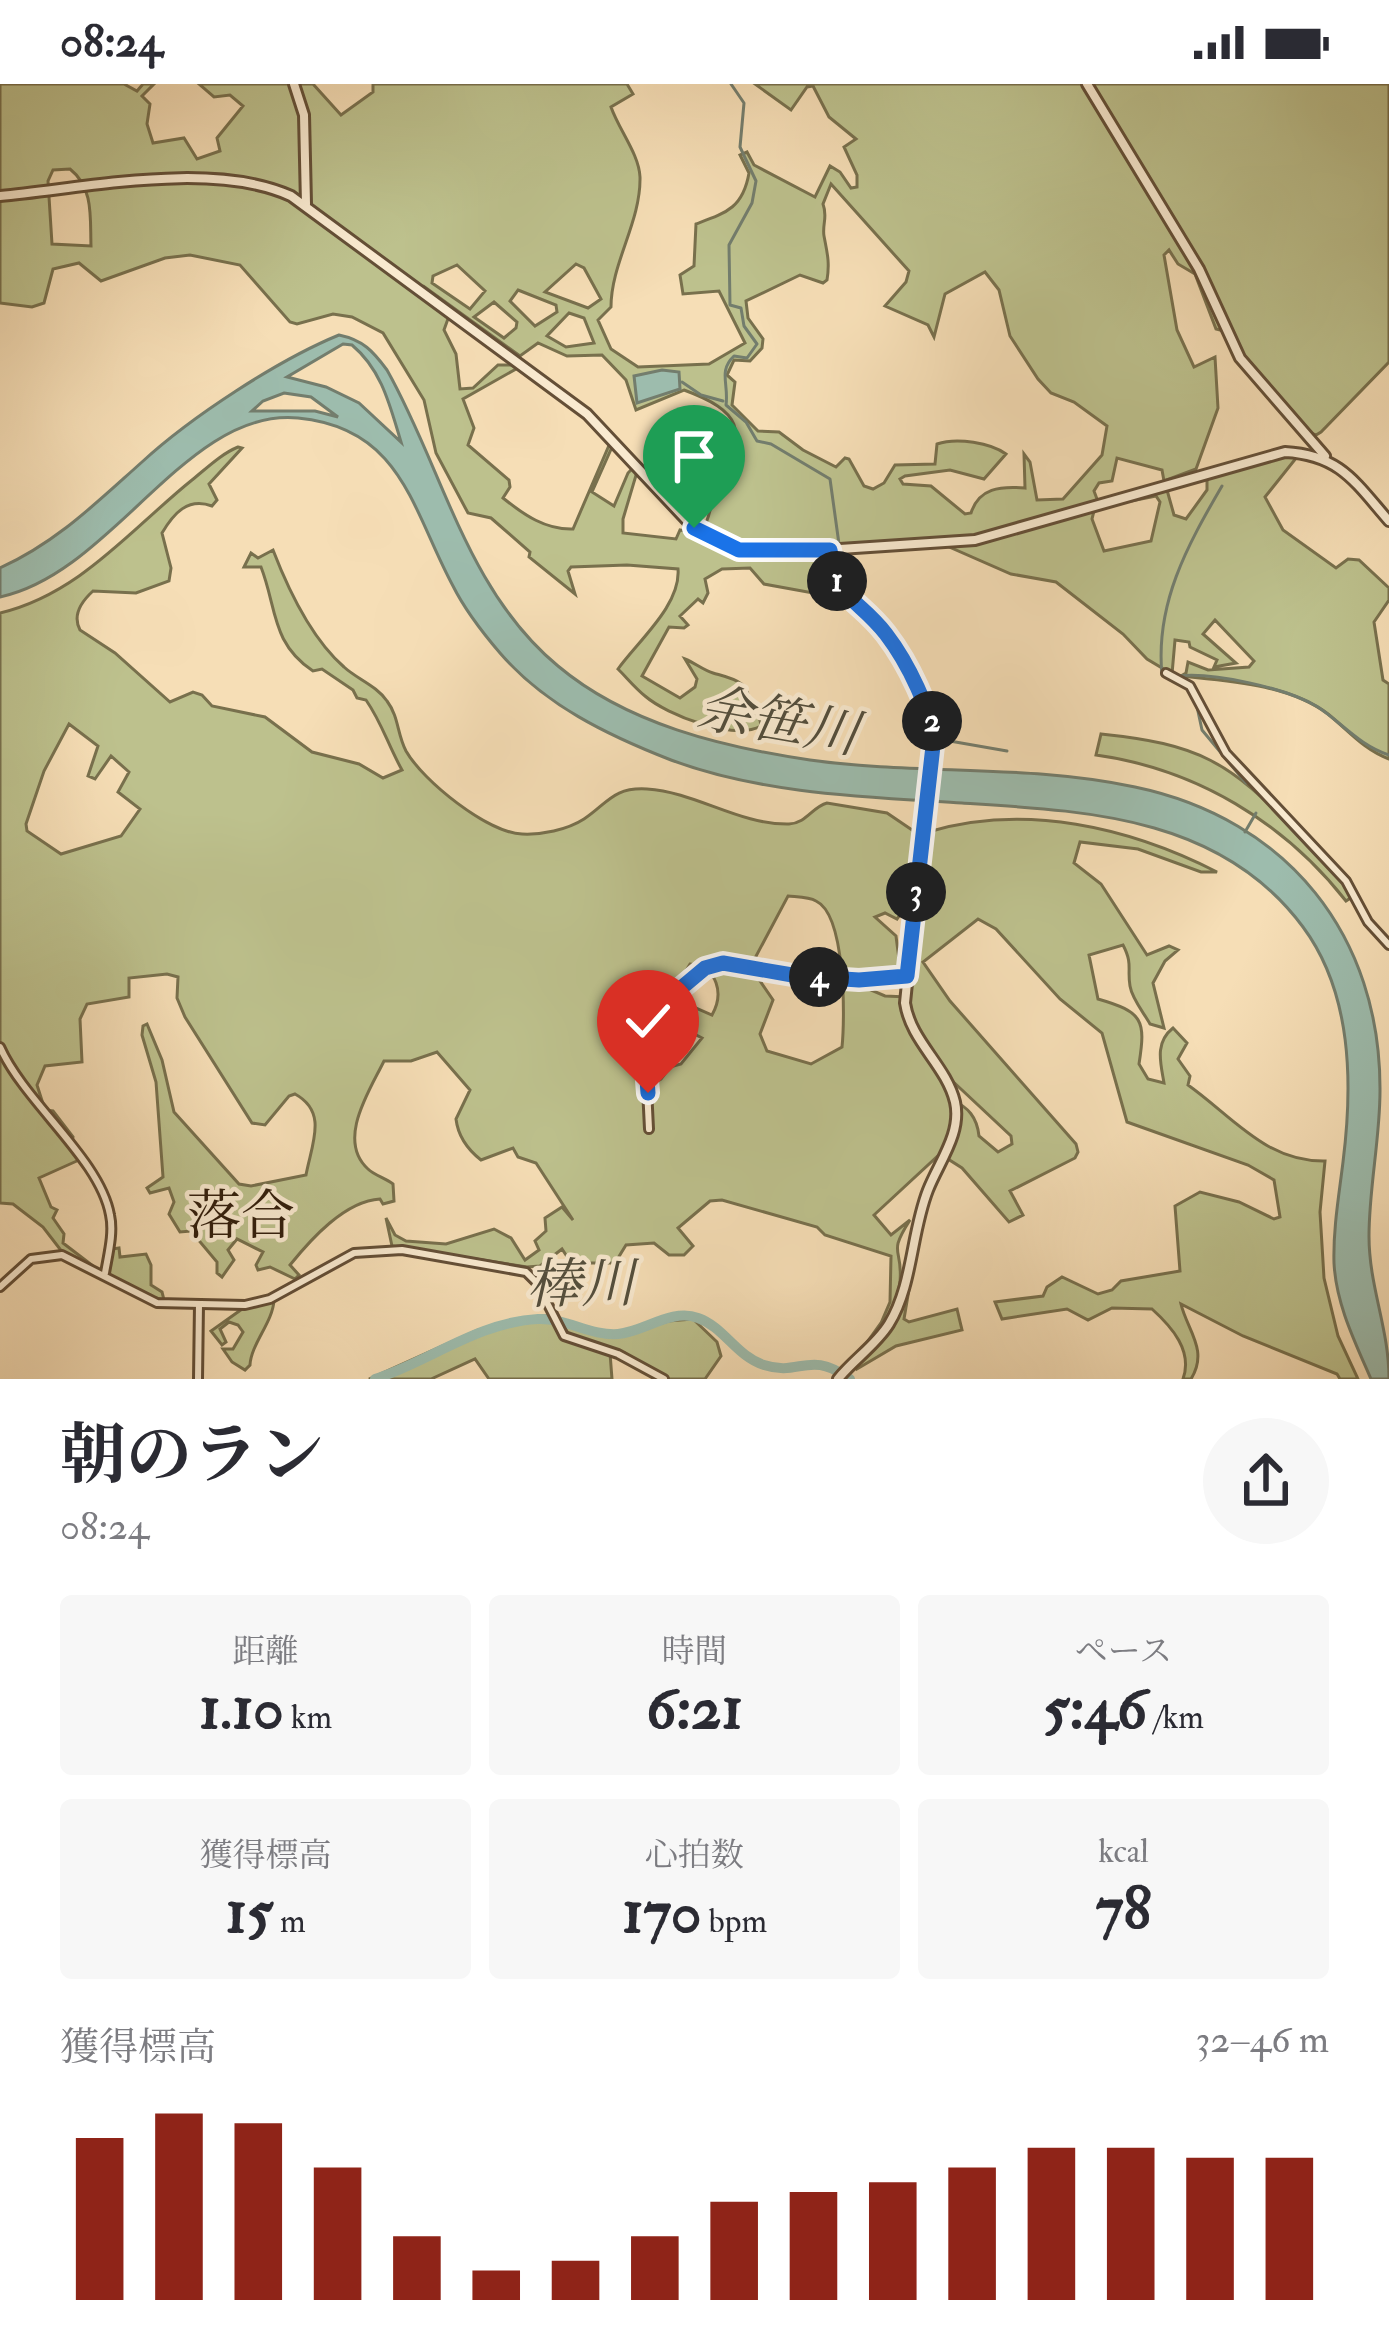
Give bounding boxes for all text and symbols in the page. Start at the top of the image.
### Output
text: 08:24 [60,14,162,70]
pin [643,405,745,528]
icon: arrive [661,423,727,489]
pin: 1 [807,551,867,611]
text: 1 [831,560,843,601]
water label: 余笹川 [692,674,869,770]
pin: 2 [902,691,962,751]
text: 2 [924,700,940,741]
pin: 3 [886,862,946,922]
text: 3 [910,871,922,912]
pin: 4 [789,947,849,1007]
text: 4 [810,956,828,997]
pin [597,970,699,1093]
icon: check [615,988,681,1054]
district label: 落合 [187,1183,295,1251]
water label: 棒川 [526,1250,641,1320]
text: 朝のラン [60,1415,324,1498]
button: share [1203,1418,1329,1544]
text: 08:24 [60,1502,149,1551]
text: 距離 [233,1631,299,1672]
text: 時間 [662,1631,728,1672]
text: ペース [1075,1631,1172,1672]
text: 1.10 [199,1672,284,1747]
text: 6:21 [646,1672,743,1747]
text: 5:46 [1043,1672,1147,1747]
text: km [284,1697,332,1738]
text: /km [1147,1697,1204,1738]
text: kcal [1098,1831,1149,1872]
text: 獲得標高 [200,1835,332,1876]
text: 心拍数 [645,1835,744,1876]
text: 78 [1096,1872,1151,1947]
text: 15 [225,1876,273,1951]
text: 170 [622,1876,702,1951]
text: m [273,1901,306,1942]
text: bpm [702,1901,767,1942]
text: 32–46 m [1195,2015,1329,2064]
text: 獲得標高 [60,2023,216,2072]

